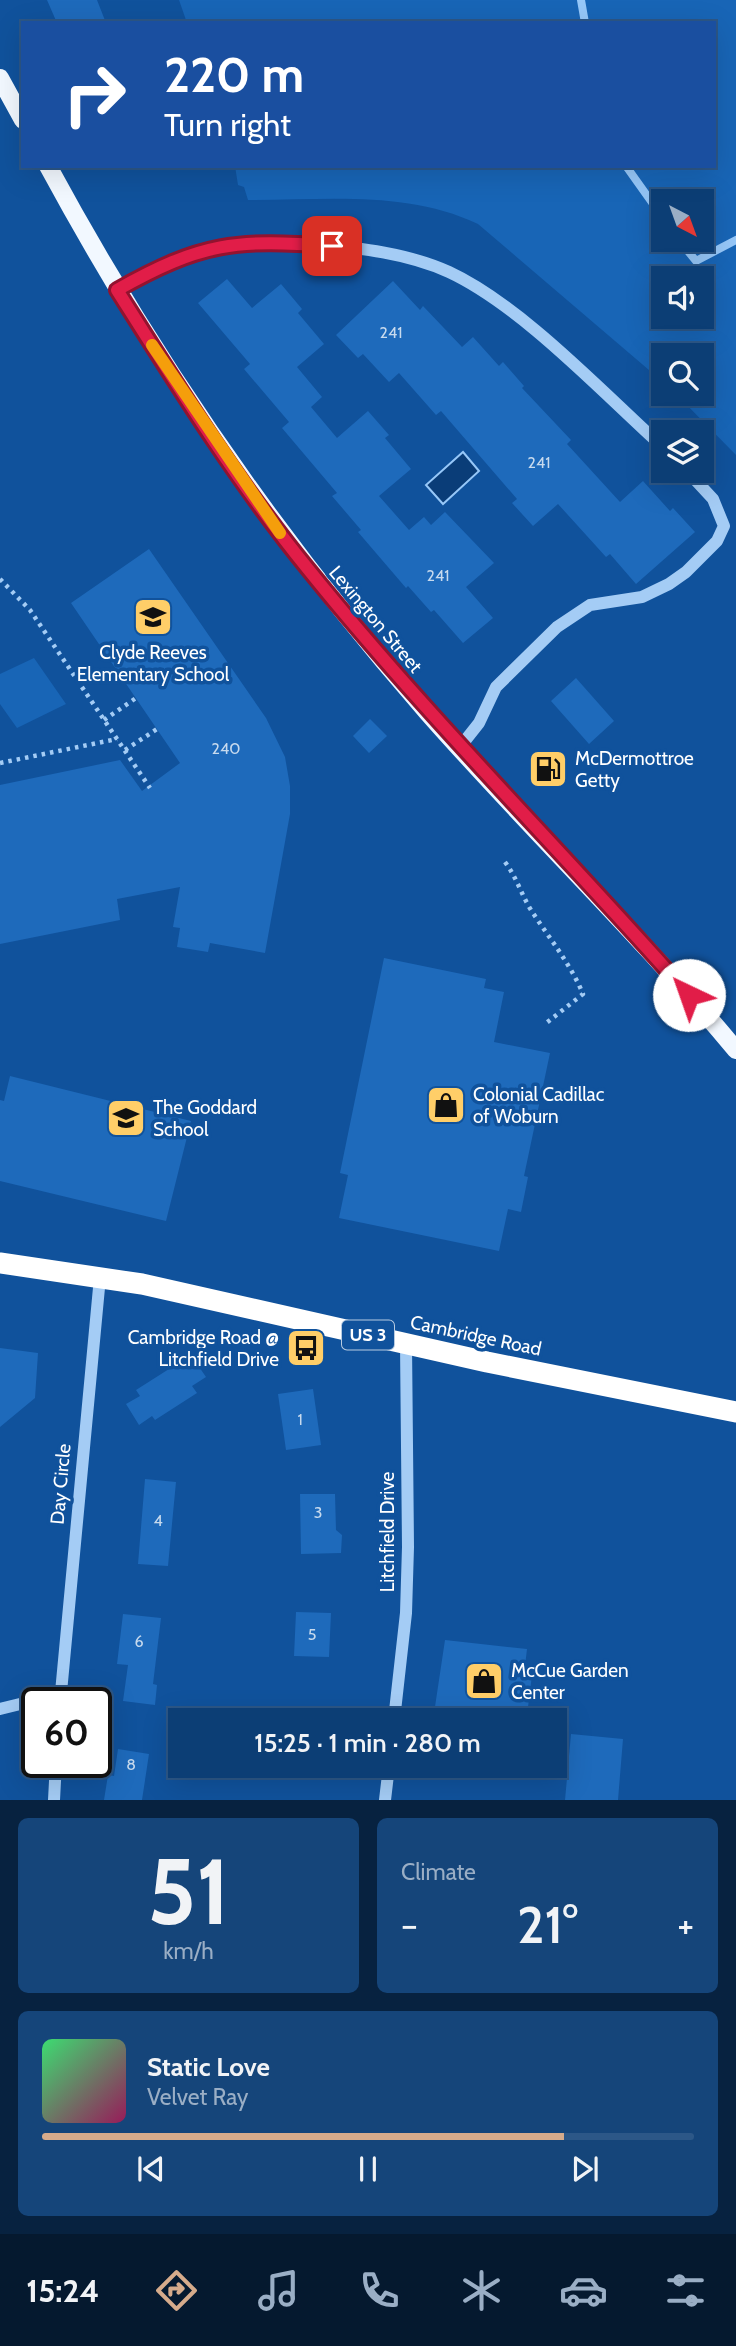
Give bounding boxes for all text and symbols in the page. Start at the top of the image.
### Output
text: 220 m [164,45,304,104]
icon: right [49,49,140,140]
text: Turn right [164,105,291,144]
north arrow [651,189,714,252]
map controls [651,189,714,483]
pin [302,216,362,276]
icon: arrive [313,227,351,265]
button: sound [651,266,714,329]
house number: 241 [380,323,402,342]
button: search [651,343,714,406]
button: layers [651,420,714,483]
house number: 241 [528,453,550,472]
street label: Lexington Street [324,561,427,678]
house number: 241 [427,566,449,585]
school or university icon: Clyde Reeves Elementary School [132,596,174,638]
place label: Clyde Reeves Elementary School [77,641,230,686]
house number: 240 [212,739,240,758]
place label: McDermottroe Getty [575,747,694,792]
fuel station icon: McDermottroe Getty [527,748,569,790]
position arrow [652,958,726,1032]
place label: Colonial Cadillac of Woburn [473,1083,605,1128]
shop icon: Colonial Cadillac of Woburn [425,1084,467,1126]
place label: The Goddard School [153,1096,257,1141]
school or university icon: The Goddard School [105,1097,147,1139]
street label: Cambridge Road [408,1310,543,1361]
road number: US 3 [342,1320,394,1350]
place label: Cambridge Road @ Litchfield Drive [128,1326,279,1371]
bus stop icon: Cambridge Road @ Litchfield Drive [285,1327,327,1369]
house number: 1 [297,1410,303,1429]
street label: Day Circle [46,1442,76,1525]
street label: Litchfield Drive [376,1471,399,1592]
house number: 3 [314,1503,322,1522]
house number: 4 [153,1511,163,1530]
house number: 5 [308,1625,316,1644]
house number: 6 [134,1632,144,1651]
place label: McCue Garden Center [511,1659,629,1704]
shop icon: McCue Garden Center [463,1660,505,1702]
speed limit sign: 60 [21,1687,112,1778]
text: 15:25 · 1 min · 280 m [254,1727,481,1759]
house number: 8 [126,1755,136,1774]
text: 51 [147,1836,230,1947]
text: Climate [401,1858,476,1886]
text: 21° [517,1893,578,1956]
text: − [401,1901,418,1948]
text: + [677,1901,694,1948]
text: km/h [163,1937,214,1965]
text: Static Love [147,2051,270,2083]
text: Velvet Ray [147,2083,248,2111]
icon: previous [132,2150,170,2188]
icon: pause [349,2150,387,2188]
icon: next [566,2150,604,2188]
icon: directions [152,2266,201,2315]
icon: music [254,2266,303,2315]
icon: phone [355,2266,404,2315]
icon: climate [457,2266,506,2315]
icon: car [559,2266,608,2315]
icon: filters [661,2266,710,2315]
text: 15:24 [26,2271,99,2310]

